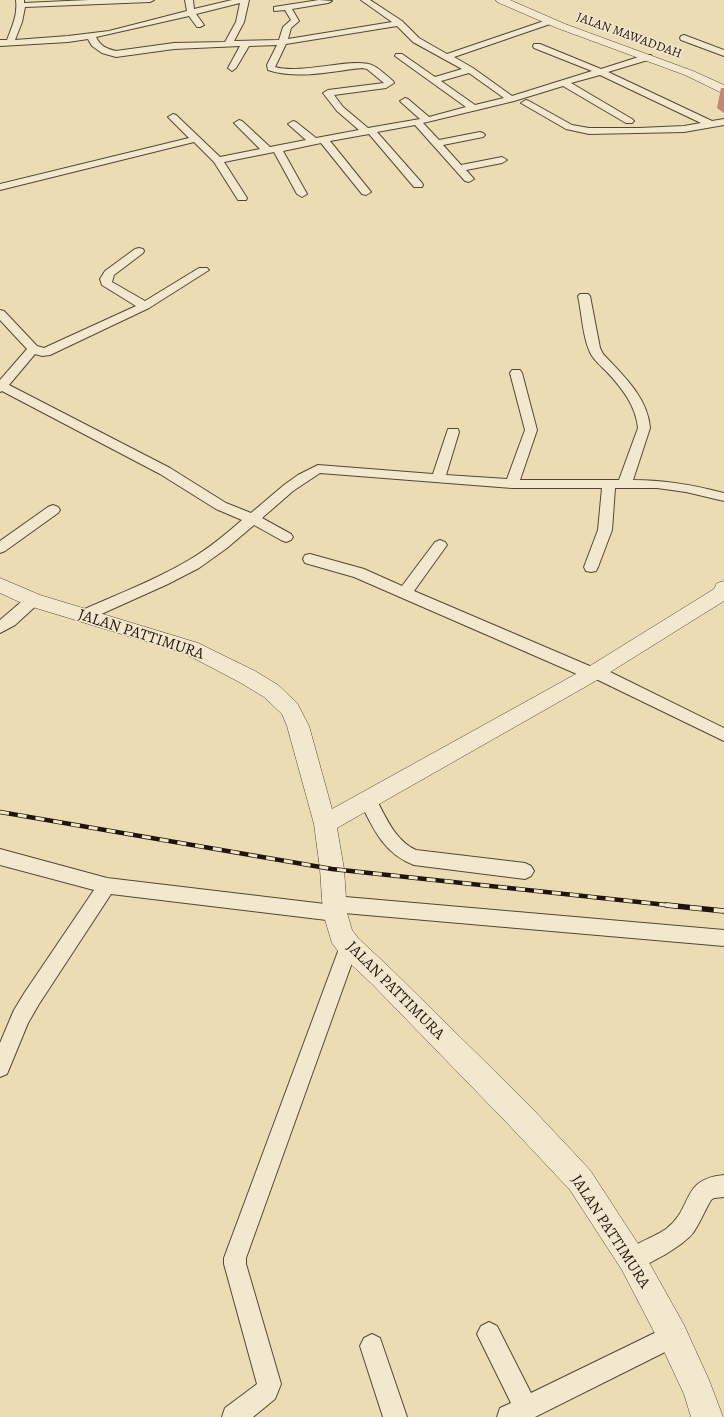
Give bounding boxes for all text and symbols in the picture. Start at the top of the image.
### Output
street label: JALAN MAWADDAH [574,10,684,62]
street label: JALAN PATTIMURA [76,606,206,664]
street label: JALAN PATTIMURA [342,938,448,1044]
street label: JALAN PATTIMURA [566,1172,654,1292]

